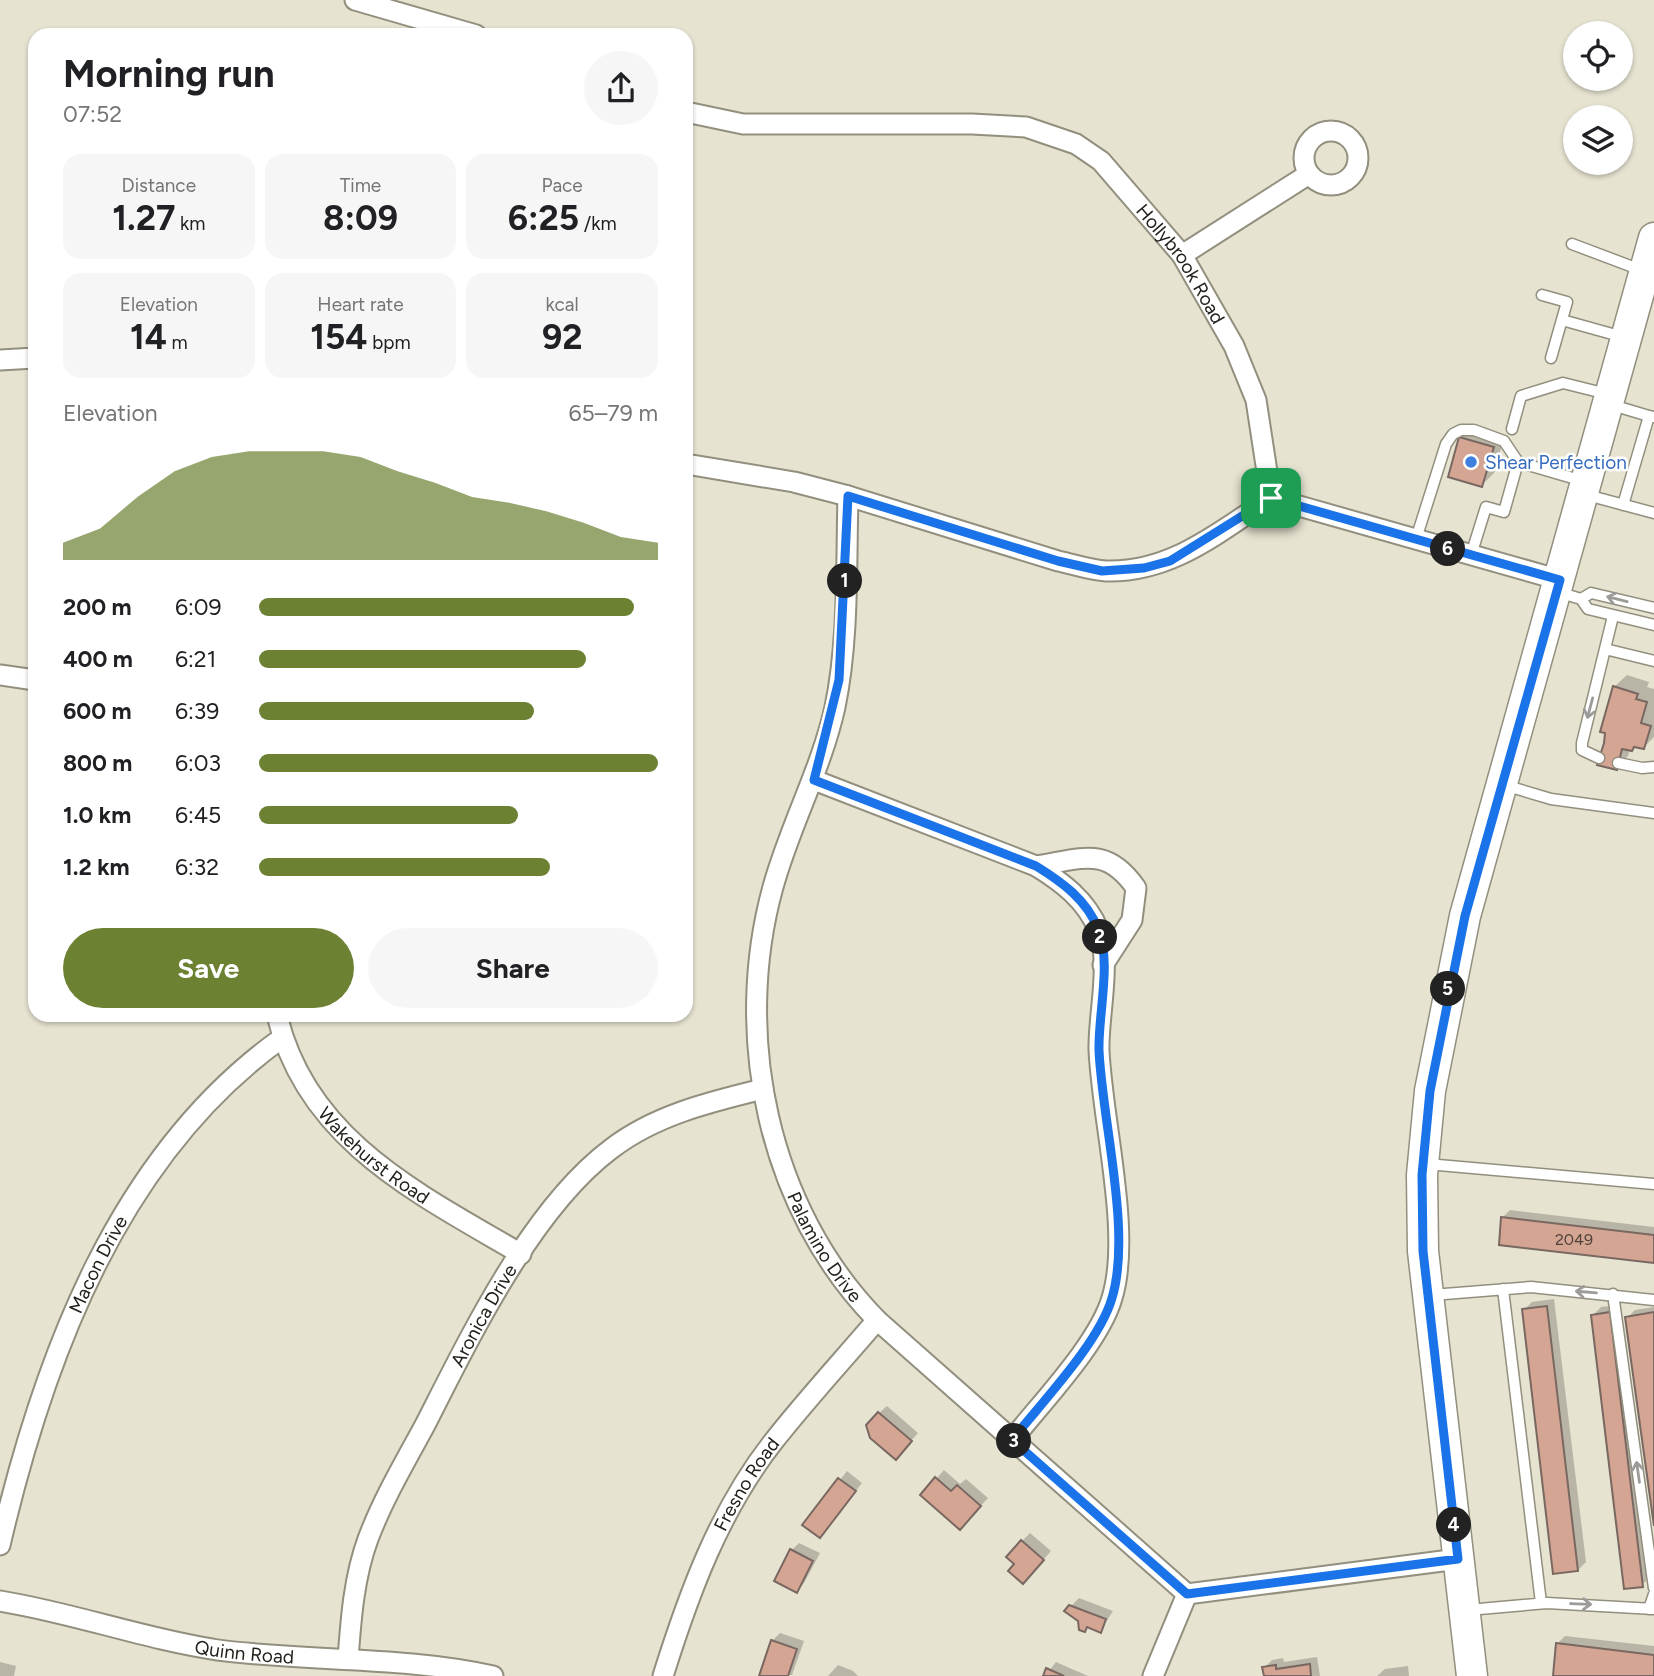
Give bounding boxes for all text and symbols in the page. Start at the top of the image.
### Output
map controls [1563,21,1633,175]
button: locate [1563,21,1633,91]
text: Morning run [63,51,275,97]
button: share [584,51,658,125]
text: 07:52 [63,100,122,128]
button: layers [1563,105,1633,175]
text: Distance [122,174,196,197]
text: Time [340,174,381,197]
text: Pace [542,174,583,197]
text: 1.27 [112,197,175,239]
text: 8:09 [323,197,398,239]
text: 6:25 [508,197,579,239]
street label: Hollybrook Road [1131,199,1230,328]
text: km [175,212,205,235]
text: /km [579,212,617,235]
text: Elevation [120,293,198,316]
text: Heart rate [317,293,404,316]
text: kcal [546,293,579,316]
text: 14 [130,316,167,358]
text: 154 [310,316,368,358]
text: 92 [542,316,582,358]
text: m [167,331,188,354]
text: bpm [368,331,411,354]
text: Elevation [63,399,158,427]
text: 65–79 m [568,399,658,427]
place label: Shear Perfection [1485,451,1627,474]
marker: Shear Perfection [1463,454,1479,470]
pin [1241,468,1301,528]
icon: arrive [1252,479,1290,517]
pin: 6 [1430,532,1466,566]
text: 6 [1442,537,1453,560]
pin: 1 [828,564,862,598]
text: 1 [840,569,849,592]
one-way arrow [1606,592,1629,605]
text: 200 m [63,593,132,621]
text: 6:09 [175,593,222,621]
text: 400 m [63,645,133,673]
text: 6:21 [175,645,216,673]
text: 600 m [63,697,132,725]
text: 6:39 [175,697,219,725]
one-way arrow [1582,697,1595,719]
text: 800 m [63,749,132,777]
text: 6:03 [175,749,221,777]
text: 1.0 km [63,801,131,829]
text: 6:45 [175,801,221,829]
text: 1.2 km [63,853,130,881]
text: 6:32 [175,853,219,881]
pin: 2 [1082,920,1118,954]
text: 2 [1094,925,1105,948]
button: Save [63,928,354,1008]
button: Share [368,928,658,1008]
pin: 5 [1430,972,1466,1006]
text: 5 [1442,977,1453,1000]
street label: Wakehurst Road [313,1102,434,1209]
street label: Palamino Drive [782,1188,867,1307]
street label: Macon Drive [64,1212,132,1317]
house number: 2049 [1555,1230,1593,1249]
street label: Aronica Drive [446,1260,522,1371]
one-way arrow [1576,1285,1598,1298]
pin: 3 [996,1424,1032,1458]
text: 3 [1008,1429,1019,1452]
street label: Fresno Road [709,1433,784,1535]
one-way arrow [1631,1461,1644,1484]
pin: 4 [1436,1508,1472,1542]
text: 4 [1447,1513,1460,1536]
one-way arrow [1569,1597,1592,1610]
street label: Quinn Road [193,1635,295,1669]

